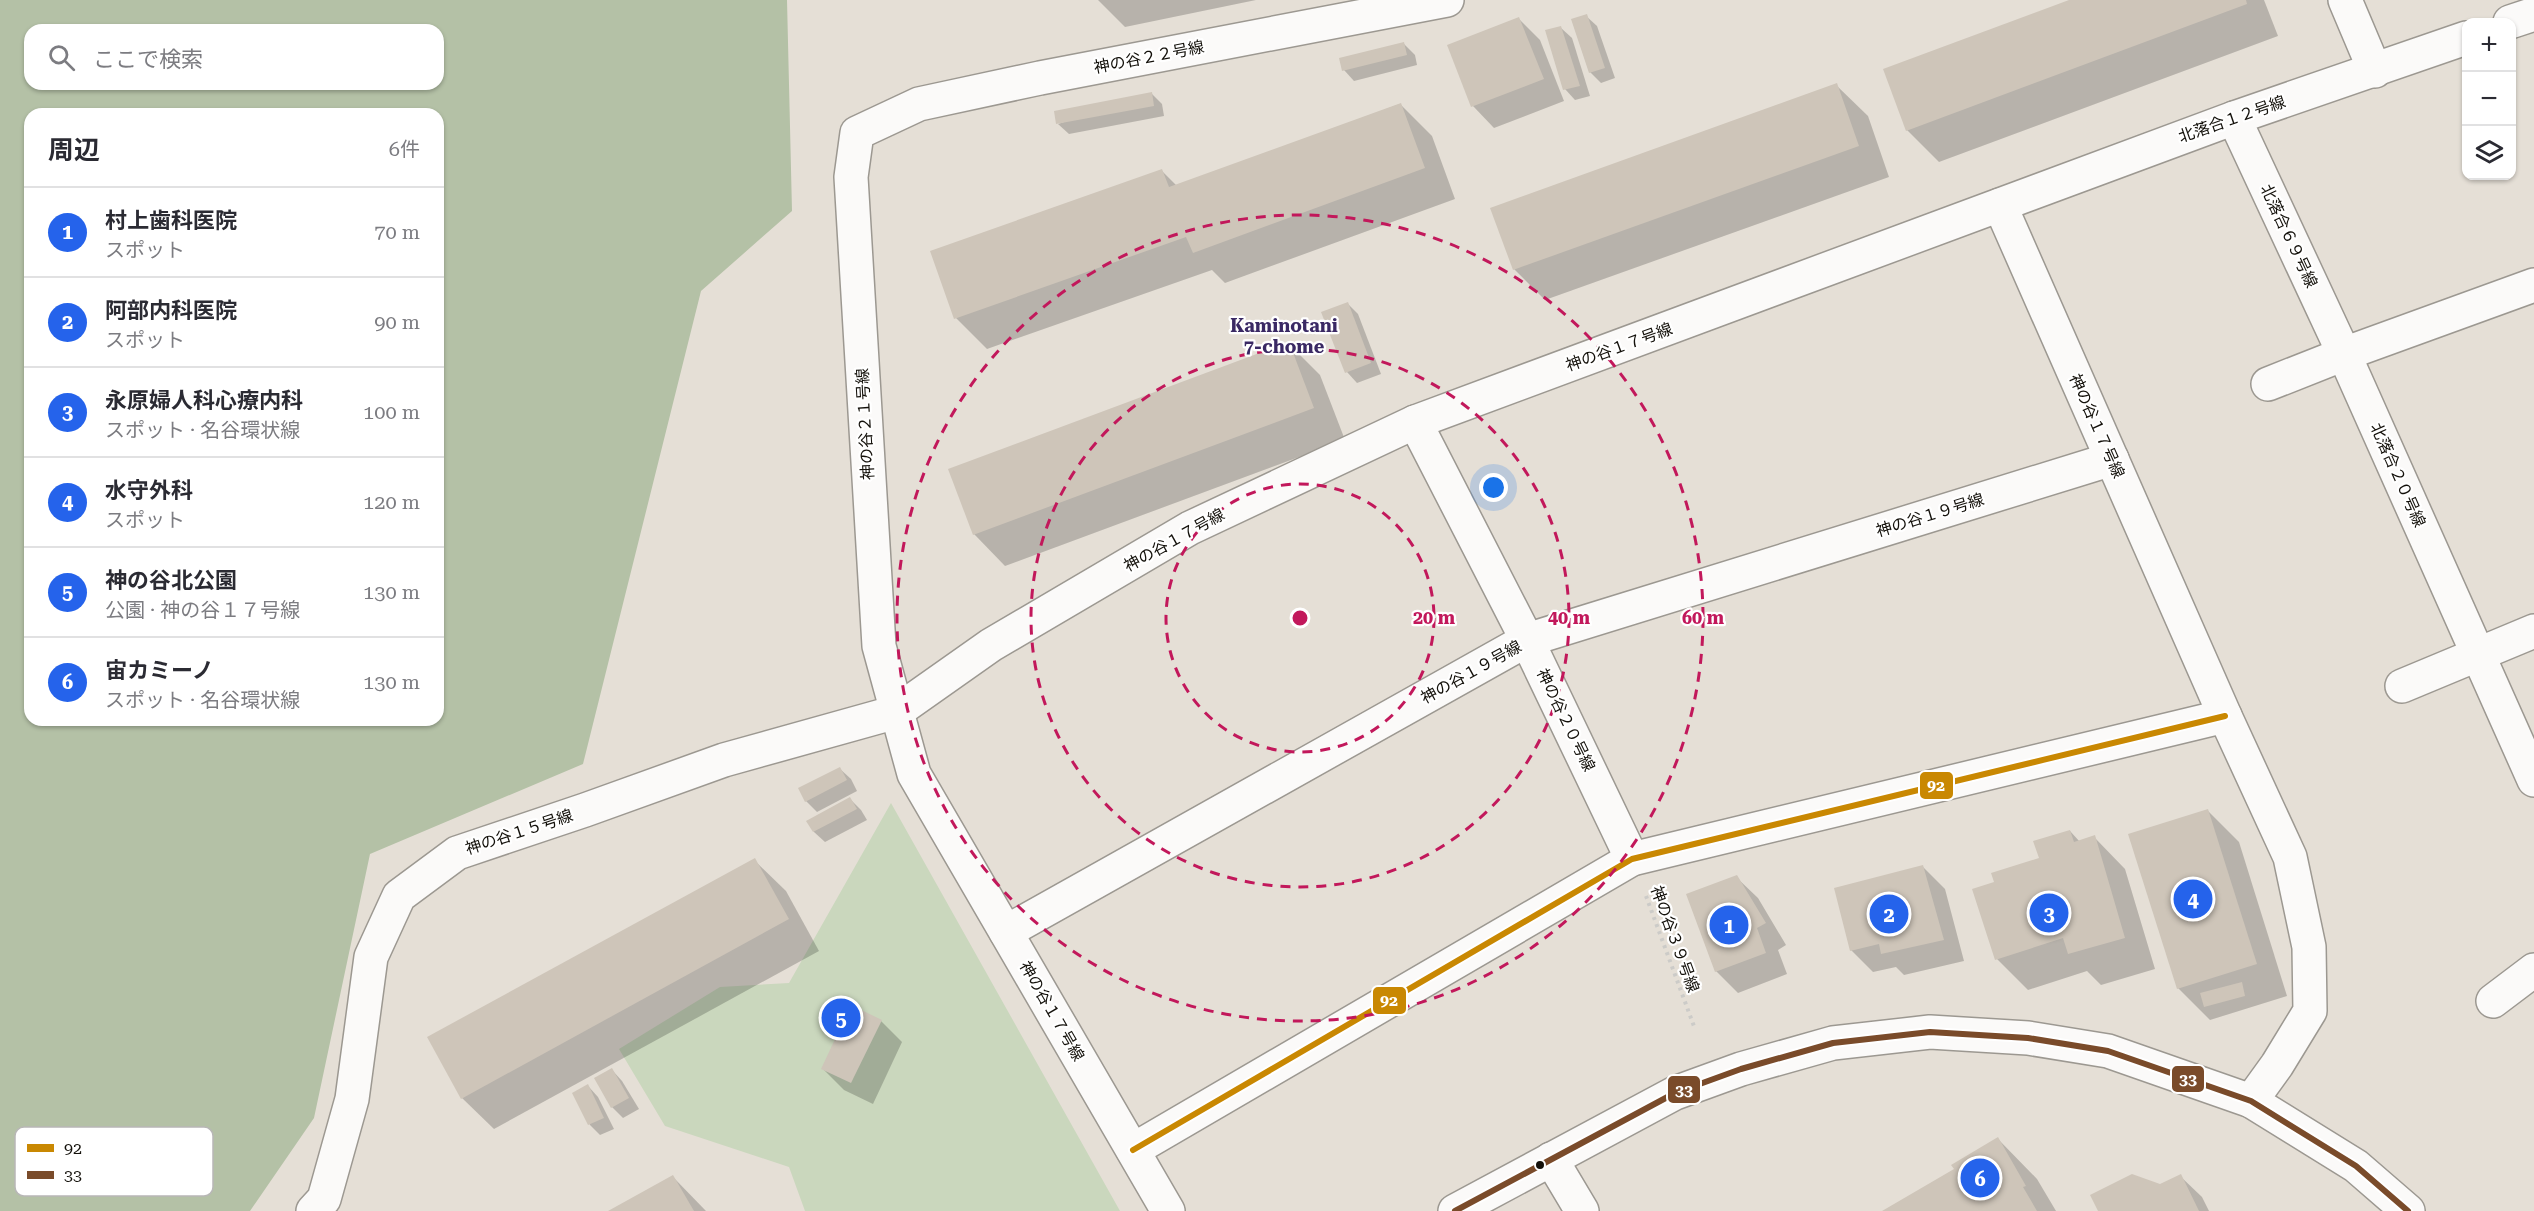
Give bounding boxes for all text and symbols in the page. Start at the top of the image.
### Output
map controls [2462,18,2516,180]
button: + [2462,18,2516,72]
search box [24,24,444,90]
street label: 神の谷２２号線 [1092,37,1206,77]
icon: search [45,41,78,74]
text: ここで検索 [93,47,203,72]
button: − [2462,72,2516,126]
street label: 北落合１２号線 [2176,92,2288,146]
button: layers [2462,126,2516,180]
text: 周辺 [48,135,100,165]
text: 6件 [389,137,420,161]
street label: 北落合６９号線 [2257,181,2321,291]
text: 村上歯科医院 [105,208,237,233]
text: 1 [62,220,73,244]
text: 70 m [374,220,420,244]
text: スポット [105,238,185,262]
text: 阿部内科医院 [105,298,237,323]
text: 2 [62,310,73,334]
text: 90 m [374,310,420,334]
district label: Kaminotani 7-chome [1230,315,1338,357]
street label: 神の谷１７号線 [1563,319,1675,375]
text: スポット [105,328,185,352]
street label: 神の谷２１号線 [853,368,877,480]
street label: 神の谷１７号線 [2066,371,2128,481]
text: 永原婦人科心療内科 [105,388,303,413]
text: 3 [62,400,73,424]
text: 100 m [363,400,420,424]
text: スポット · 名谷環状線 [105,418,300,442]
street label: 北落合２０号線 [2367,420,2429,530]
your location [1479,473,1508,502]
text: 水守外科 [105,478,193,503]
text: 4 [62,490,73,514]
text: 120 m [363,490,420,514]
street label: 神の谷１９号線 [1874,490,1986,540]
street label: 神の谷１７号線 [1120,505,1228,575]
text: スポット [105,508,185,532]
text: 神の谷北公園 [105,568,237,593]
text: 5 [62,580,73,604]
text: 130 m [363,580,420,604]
text: 公園 · 神の谷１７号線 [105,598,300,622]
text: 20 m [1413,607,1456,628]
text: 40 m [1548,607,1591,628]
text: 60 m [1682,607,1725,628]
centre of rings [1290,608,1310,628]
street label: 神の谷１９号線 [1417,637,1525,707]
text: 宙カミーノ [105,658,214,683]
street label: 神の谷２０号線 [1533,665,1599,775]
text: 6 [62,670,73,694]
text: 130 m [363,670,420,694]
text: スポット · 名谷環状線 [105,688,300,712]
line badge: 92 [1919,771,1954,800]
text: 92 [1927,776,1945,795]
street label: 神の谷１５号線 [463,806,575,858]
pin: 4 [2174,876,2212,922]
street label: 神の谷３９号線 [1647,883,1703,995]
pin: 3 [2030,890,2068,936]
pin: 2 [1870,892,1908,936]
pin: 1 [1710,902,1748,948]
street label: 神の谷１７号線 [1016,958,1088,1064]
line badge: 92 [1372,986,1407,1015]
text: 92 [1380,991,1398,1010]
pin: 5 [822,996,860,1040]
line badge: 33 [2171,1065,2205,1093]
text: 33 [2179,1070,2197,1089]
line badge: 33 [1667,1075,1701,1104]
text: 33 [1675,1081,1693,1100]
legend [15,1127,213,1196]
text: 92 [64,1139,82,1158]
pin: 6 [1960,1156,2000,1200]
unlabelled marker [1534,1159,1546,1171]
text: 33 [64,1166,82,1185]

